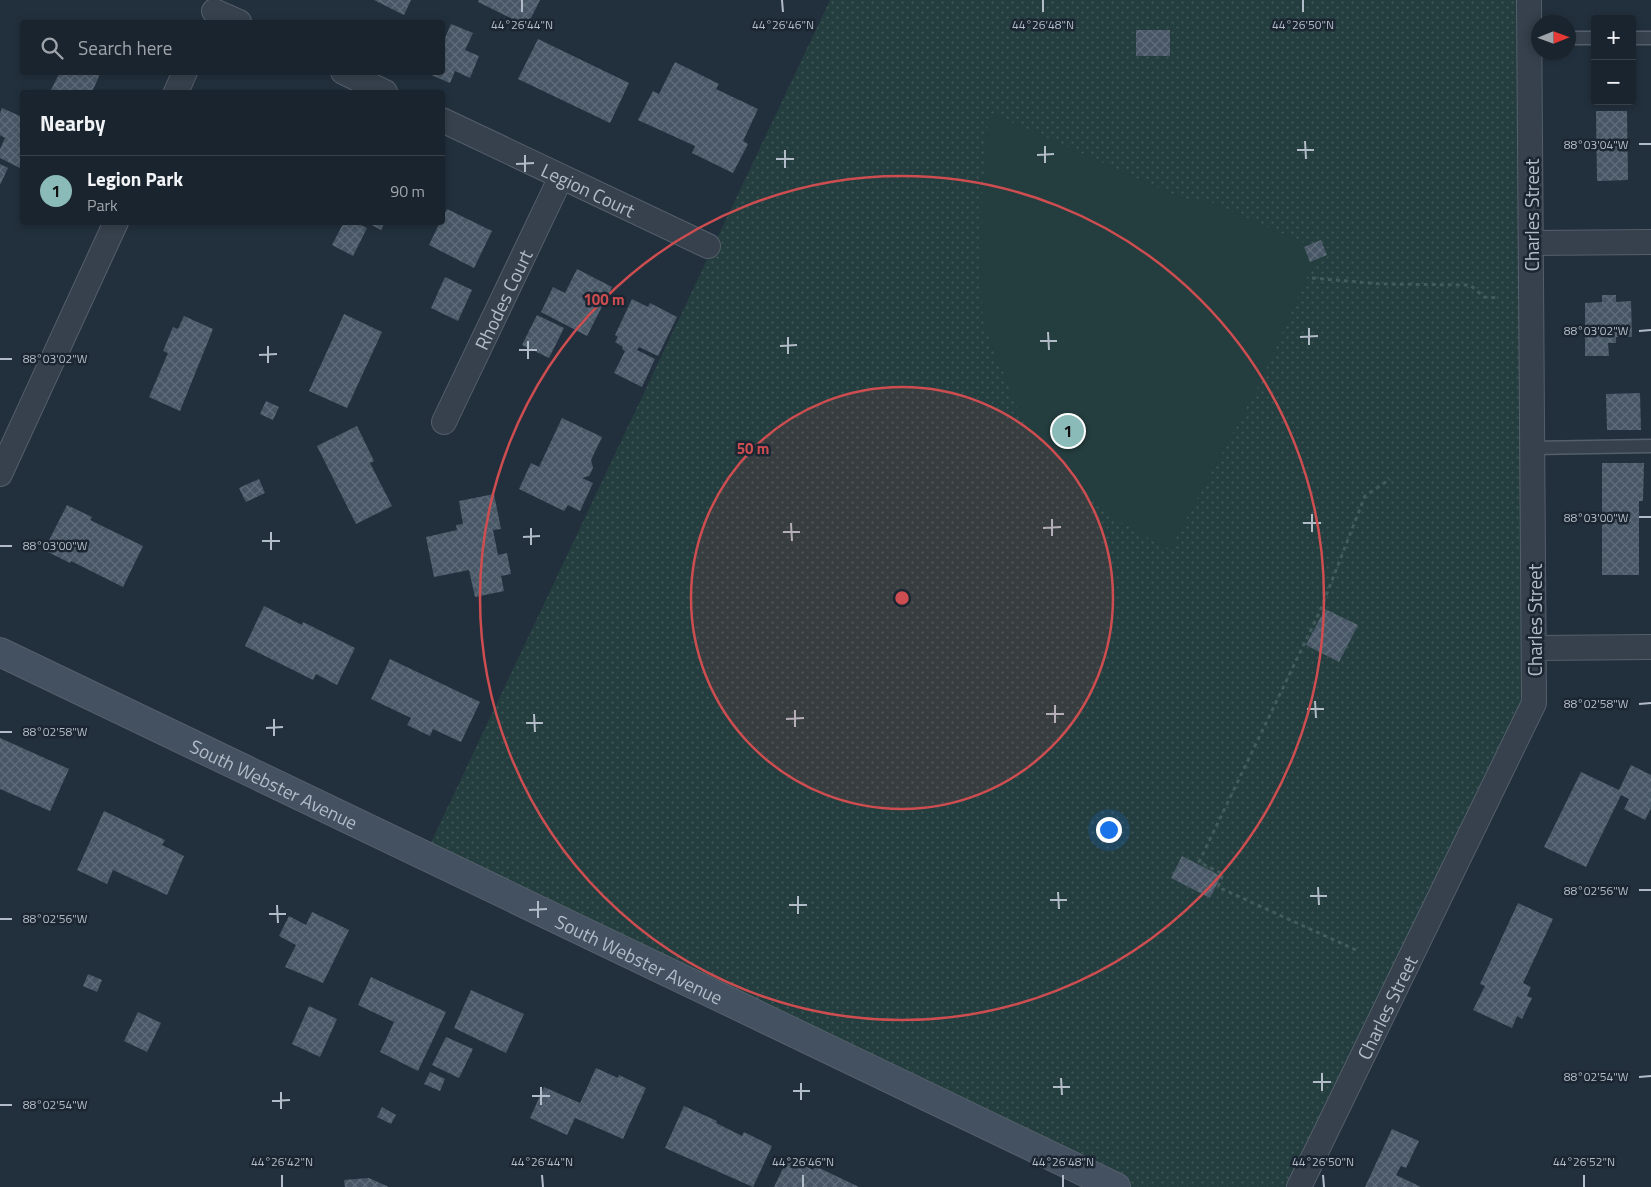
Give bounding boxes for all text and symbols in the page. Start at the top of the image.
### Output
text: 44°26'44"N [491,15,553,34]
text: 44°26'46"N [752,15,814,34]
text: 44°26'48"N [1012,15,1074,34]
text: 44°26'50"N [1272,15,1334,34]
north arrow [1531,15,1576,60]
map controls [1591,15,1636,105]
button: + [1591,15,1636,60]
search box [20,20,445,75]
text: Search here [78,33,172,62]
icon: search [38,34,66,62]
button: − [1591,60,1636,105]
text: Nearby [40,107,105,139]
text: 88°03'04"W [1564,135,1629,154]
street label: Legion Court [537,155,640,224]
street label: Charles Street [1517,158,1546,271]
text: Legion Park [87,164,183,193]
text: 1 [52,179,60,203]
text: 90 m [390,179,425,203]
text: Park [87,193,118,217]
street label: Rhodes Court [466,244,539,354]
text: 100 m [583,288,625,311]
text: 88°03'02"W [1564,321,1629,340]
text: 88°03'02"W [23,349,88,368]
pin: 1 [1052,412,1084,450]
text: 50 m [737,437,769,460]
text: 88°03'00"W [1564,508,1629,527]
text: 88°03'00"W [23,536,88,555]
street label: Charles Street [1520,563,1549,676]
centre of rings [893,589,911,607]
text: 88°02'58"W [1564,694,1629,713]
text: 88°02'58"W [23,722,88,741]
street label: South Webster Avenue [185,731,363,836]
your location [1096,817,1122,843]
text: 88°02'56"W [1564,881,1629,900]
street label: South Webster Avenue [551,906,728,1011]
text: 88°02'56"W [23,909,88,928]
street label: Charles Street [1349,950,1424,1064]
text: 88°02'54"W [1564,1067,1629,1086]
text: 88°02'54"W [23,1095,88,1114]
text: 44°26'42"N [251,1152,313,1171]
text: 44°26'44"N [511,1152,573,1171]
text: 44°26'46"N [772,1152,834,1171]
text: 44°26'48"N [1032,1152,1094,1171]
text: 44°26'50"N [1292,1152,1354,1171]
text: 44°26'52"N [1553,1152,1615,1171]

